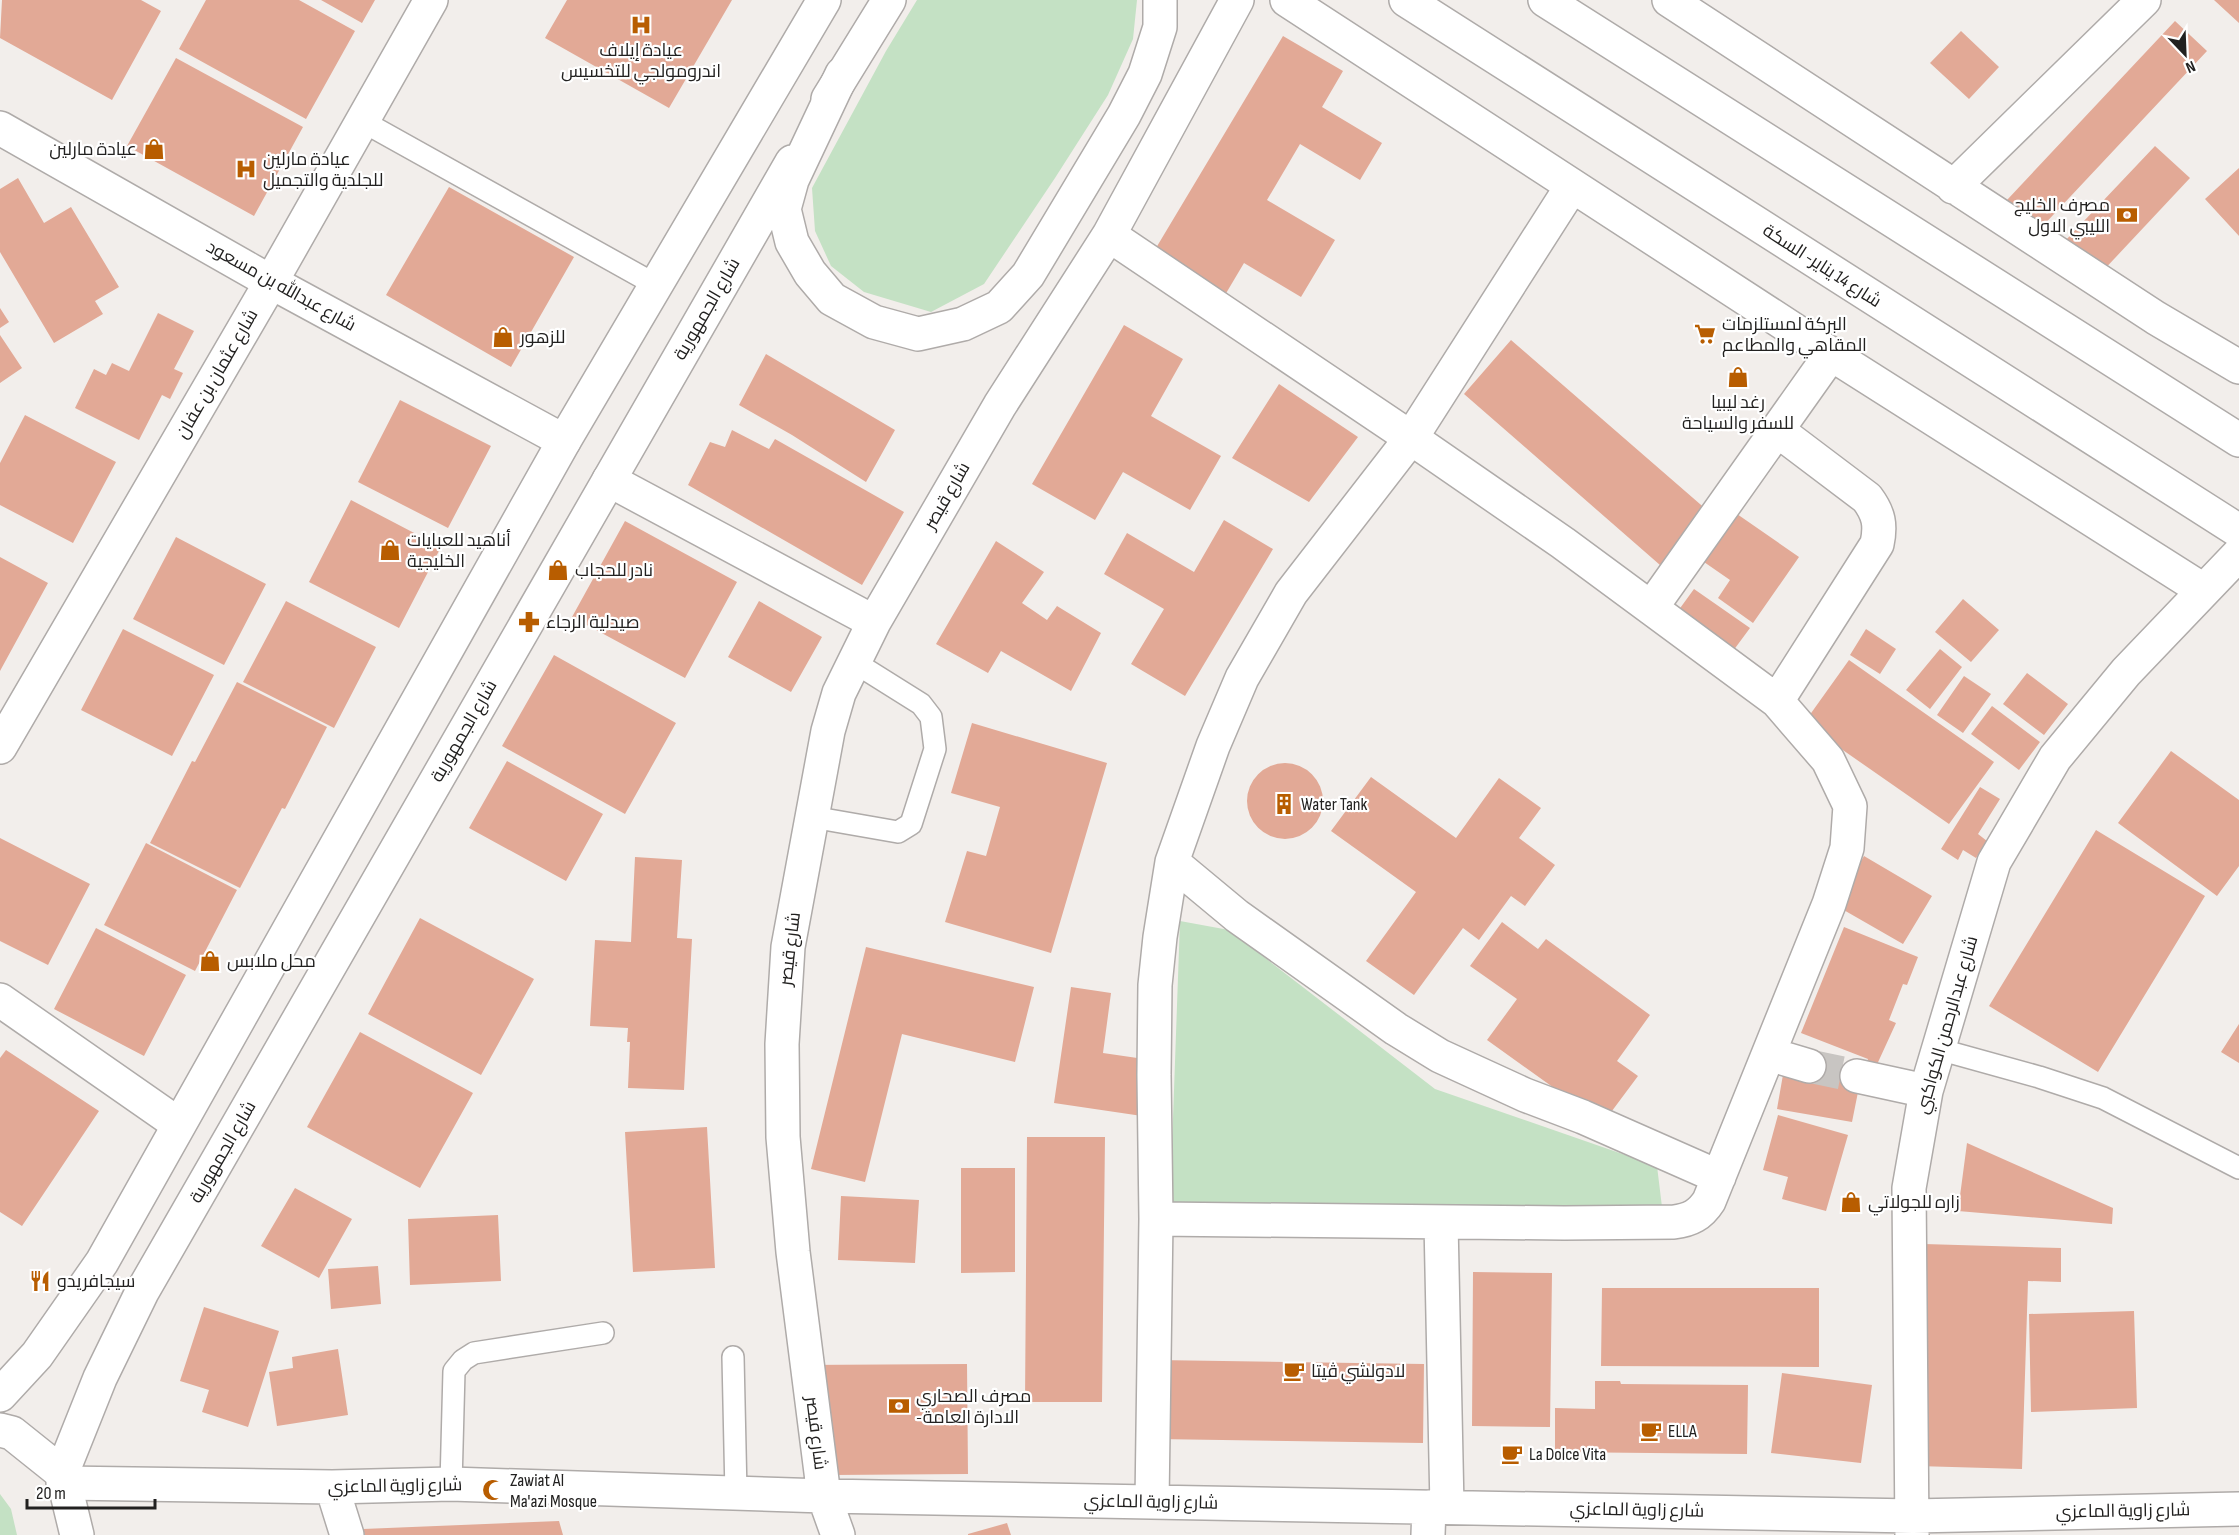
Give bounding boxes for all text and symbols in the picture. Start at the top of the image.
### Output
hospital icon: عيادة إيلاف اندرومولجي للتخسيس [629,13,653,37]
north arrow [2155,24,2215,84]
place label: عيادة إيلاف اندرومولجي للتخسيس [561,40,721,85]
text: N [2183,56,2198,77]
shop icon: عيادة مارلين [142,137,166,161]
place label: عيادة مارلين [49,139,137,160]
place label: عيادة مارلين للجلدية والتجميل [263,149,383,191]
hospital icon: عيادة مارلين للجلدية والتجميل [234,157,258,181]
place label: مصرف الخليج الليبي الاول [2014,195,2110,240]
bank icon: مصرف الخليج الليبي الاول [2115,203,2139,227]
street label: شارع 14 يناير- السكة [1758,220,1885,313]
street label: شارع عبدالله بن مسعود [202,234,360,337]
street label: شارع الجمهورية [669,254,746,364]
street label: شارع عثمان بن عفان [171,306,263,443]
place label: البركة لمستلزمات المقاهي والمطاعم [1722,314,1867,359]
supermarket icon: البركة لمستلزمات المقاهي والمطاعم [1693,322,1717,346]
shop icon: للزهور [491,325,515,349]
place label: للزهور [519,327,565,348]
shop icon: رغد ليبيا للسفر والسياحة [1726,365,1750,389]
place label: رغد ليبيا للسفر والسياحة [1682,392,1794,434]
street label: شارع قيصر [919,459,975,535]
place label: أناهيد للعبايات الخليجية [407,529,511,572]
shop icon: أناهيد للعبايات الخليجية [378,538,402,562]
shop icon: نادر للحجاب [546,558,570,582]
place label: نادر للحجاب [575,560,653,581]
pharmacy icon: صيدلية الرجاء [517,610,541,634]
place label: صيدلية الرجاء [546,612,639,633]
street label: شارع الجمهورية [426,676,503,786]
building icon: Water Tank [1272,792,1296,816]
place label: Water Tank [1301,794,1368,815]
street label: شارع قيصر [775,911,806,988]
street label: شارع عبدالرحمن الكواكبي [1912,934,1985,1117]
shop icon: محل ملابس [198,949,222,973]
place label: محل ملابس [227,951,316,972]
street label: شارع الجمهورية [185,1097,262,1207]
shop icon: زاره للجولاتي [1839,1190,1863,1214]
place label: زاره للجولاتي [1868,1192,1960,1216]
restaurant icon: سيجافريدو [28,1269,52,1293]
place label: سيجافريدو [57,1271,135,1292]
cafe icon: لادولشي ڤيتا [1282,1359,1306,1383]
place label: لادولشي ڤيتا [1311,1361,1405,1384]
place label: مصرف الصحاري -الادارة العامة [916,1386,1031,1428]
street label: شارع قيصر [800,1394,831,1471]
bank icon: مصرف الصحاري -الادارة العامة [887,1394,911,1418]
cafe icon: ELLA [1639,1419,1663,1443]
place label: ELLA [1668,1421,1697,1442]
cafe icon: La Dolce Vita [1500,1442,1524,1466]
place label: La Dolce Vita [1529,1444,1606,1465]
place label: Zawiat Al Ma'azi Mosque [510,1470,597,1512]
scale bar [27,1472,154,1510]
street label: شارع زاوية الماعزي [328,1474,463,1501]
mosque icon: Zawiat Al Ma'azi Mosque [481,1478,505,1502]
text: 20 m [36,1483,66,1504]
street label: شارع زاوية الماعزي [1083,1490,1218,1517]
street label: شارع زاوية الماعزي [1569,1498,1704,1525]
street label: شارع زاوية الماعزي [2056,1499,2191,1526]

